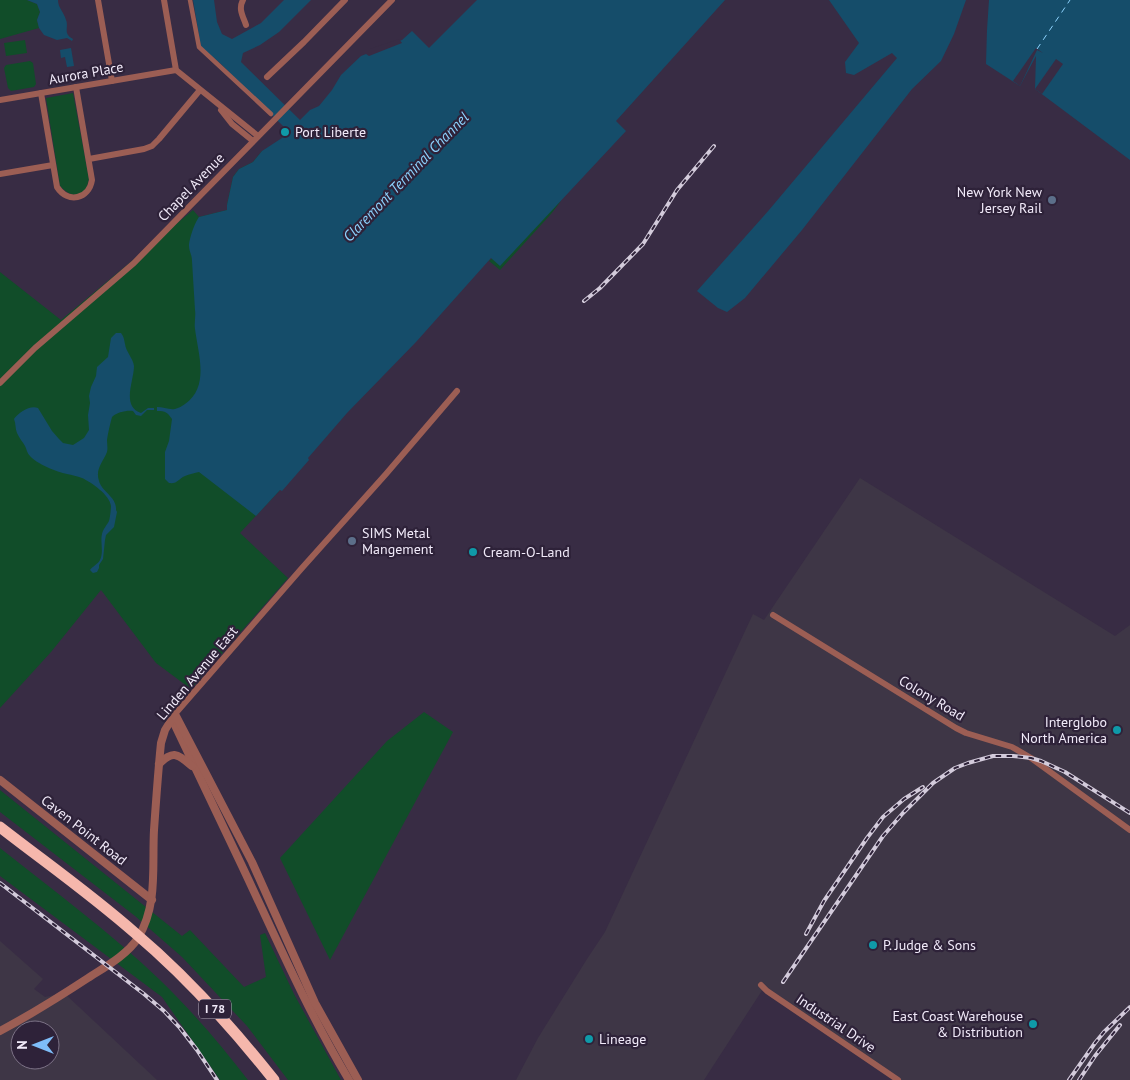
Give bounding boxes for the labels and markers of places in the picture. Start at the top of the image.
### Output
place label: Port Liberte [295,123,366,141]
marker: Port Liberte [279,126,291,138]
place label: New York New Jersey Rail [957,183,1043,217]
marker: New York New Jersey Rail [1046,194,1058,206]
place label: SIMS Metal Mangement [362,524,433,558]
marker: SIMS Metal Mangement [346,535,358,547]
place label: Cream-O-Land [483,543,570,561]
marker: Cream-O-Land [467,546,479,558]
place label: Interglobo North America [1021,713,1107,747]
marker: Interglobo North America [1111,724,1123,736]
place label: P. Judge & Sons [883,936,976,954]
marker: P. Judge & Sons [867,939,879,951]
place label: East Coast Warehouse & Distribution [893,1007,1023,1041]
marker: East Coast Warehouse & Distribution [1027,1018,1039,1030]
place label: Lineage [599,1030,646,1048]
marker: Lineage [583,1033,595,1045]

